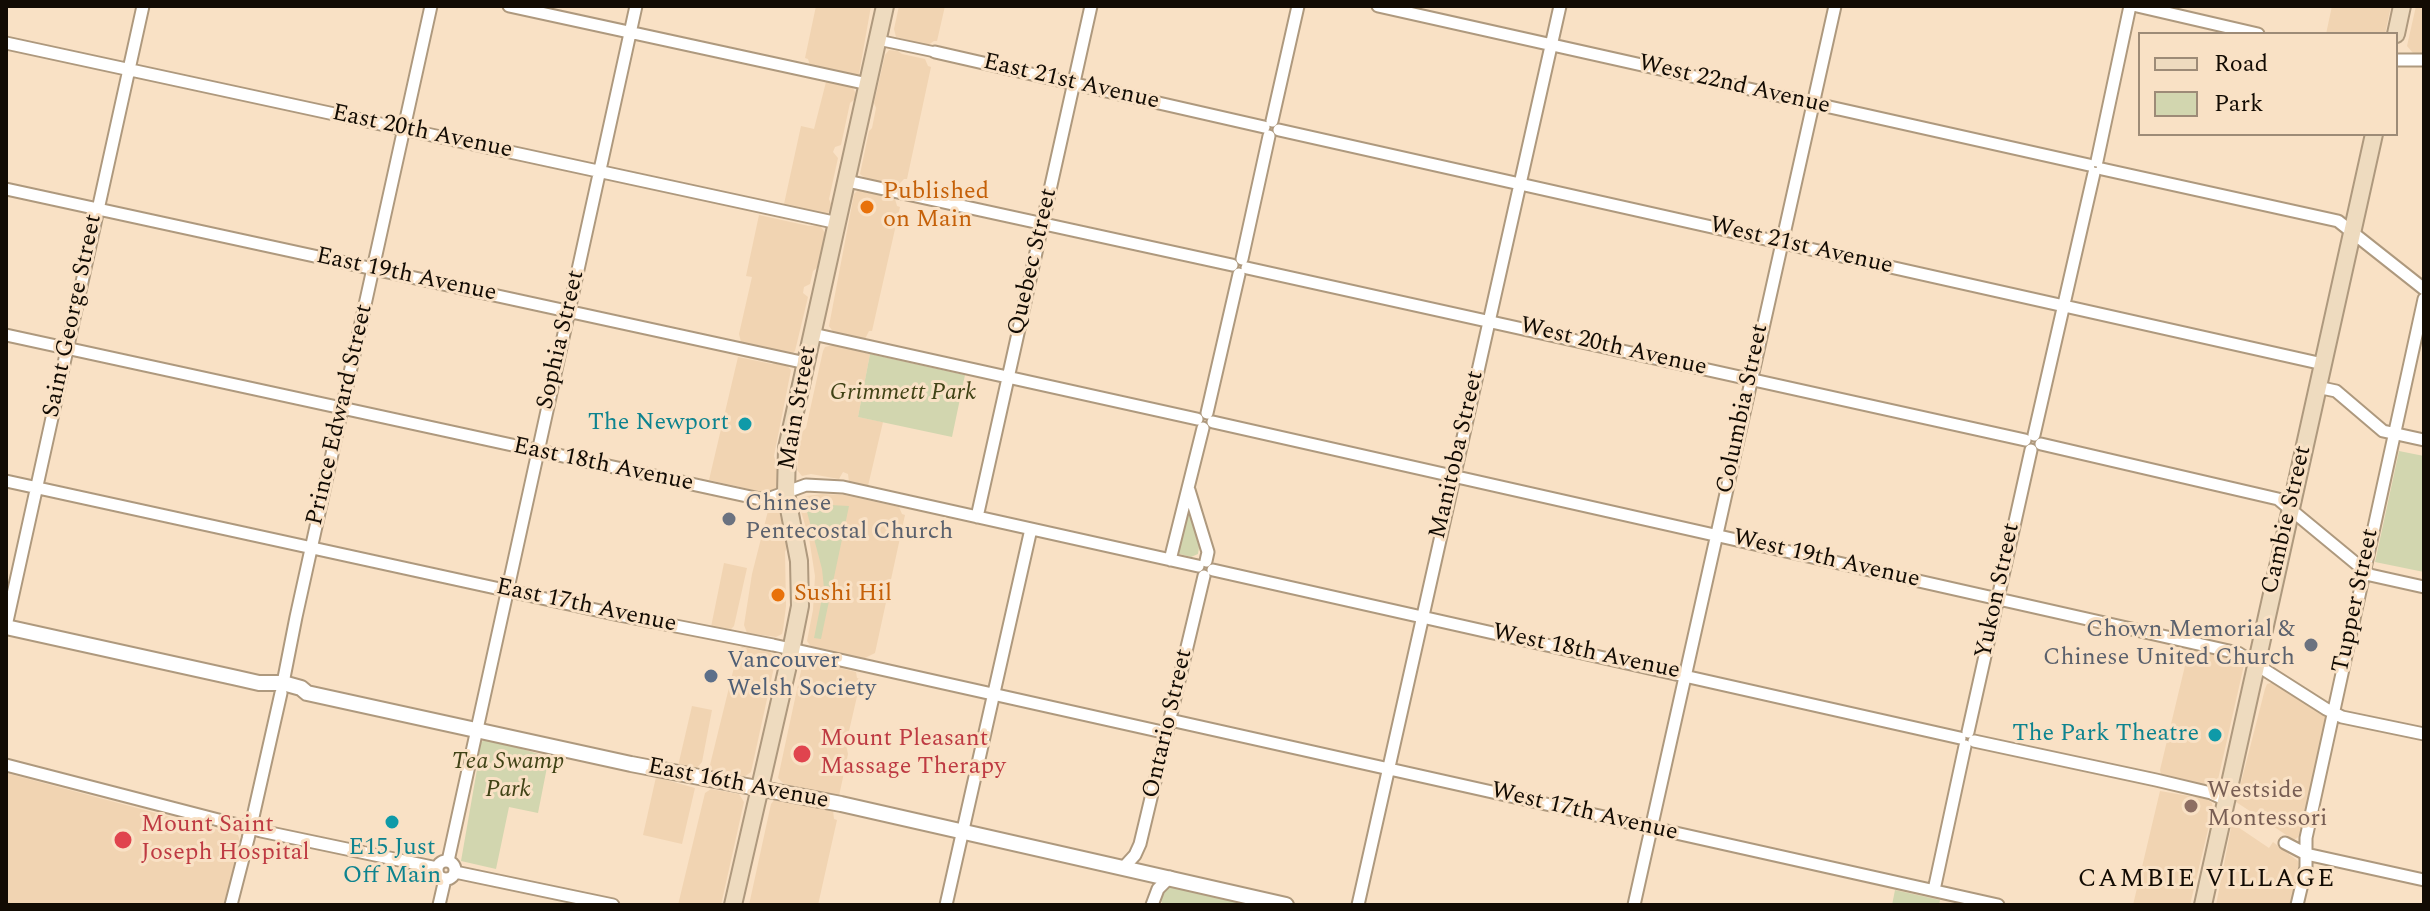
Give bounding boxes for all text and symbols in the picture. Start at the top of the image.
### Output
legend [2138,32,2398,136]
text: Road [2214,46,2268,82]
street label: East 21st Avenue [980,49,1162,117]
street label: West 22nd Avenue [1635,50,1833,122]
text: Park [2214,86,2264,122]
street label: East 20th Avenue [329,100,515,166]
place label: Published on Main [883,179,989,235]
street label: Quebec Street [1003,186,1065,338]
marker: Published on Main [858,198,876,216]
street label: Saint George Street [38,212,110,420]
street label: West 21st Avenue [1707,212,1895,282]
street label: East 19th Avenue [313,243,499,309]
street label: Sophia Street [532,268,592,412]
street label: Prince Edward Street [302,302,380,528]
street label: West 20th Avenue [1517,312,1709,384]
street label: Columbia Street [1712,321,1776,497]
street label: Main Street [774,344,824,472]
street label: Manitoba Street [1425,368,1491,542]
park label: Grimmett Park [830,380,976,408]
place label: The Newport [588,410,729,438]
marker: The Newport [736,415,754,433]
street label: East 18th Avenue [510,433,696,499]
street label: Cambie Street [2257,443,2319,597]
place label: Chinese Pentecostal Church [745,491,953,547]
marker: Chinese Pentecostal Church [720,510,738,528]
street label: Yukon Street [1971,520,2027,662]
street label: West 19th Avenue [1730,524,1922,596]
street label: Tupper Street [2328,526,2386,676]
street label: East 17th Avenue [493,574,679,640]
place label: Sushi Hil [794,581,892,609]
marker: Sushi Hil [769,586,787,604]
place label: Chown Memorial & Chinese United Church [2043,617,2295,673]
street label: West 18th Avenue [1490,619,1682,687]
marker: Chown Memorial & Chinese United Church [2302,636,2320,654]
street label: Ontario Street [1138,646,1200,802]
place label: Vancouver Welsh Society [727,648,876,704]
marker: Vancouver Welsh Society [702,667,720,685]
place label: The Park Theatre [2012,721,2199,749]
place label: Mount Pleasant Massage Therapy [820,726,1006,782]
marker: The Park Theatre [2206,726,2224,744]
marker: Mount Pleasant Massage Therapy [791,743,813,765]
park label: Tea Swamp Park [452,749,564,805]
street label: East 16th Avenue [645,753,831,817]
street label: West 17th Avenue [1488,777,1680,849]
place label: Westside Montessori [2207,778,2328,834]
marker: Westside Montessori [2182,797,2200,815]
place label: Mount Saint Joseph Hospital [141,812,309,868]
marker: E15 Just Off Main [383,813,401,831]
marker: Mount Saint Joseph Hospital [112,829,134,851]
place label: E15 Just Off Main [343,835,441,891]
district label: CAMBIE VILLAGE [2078,865,2336,897]

